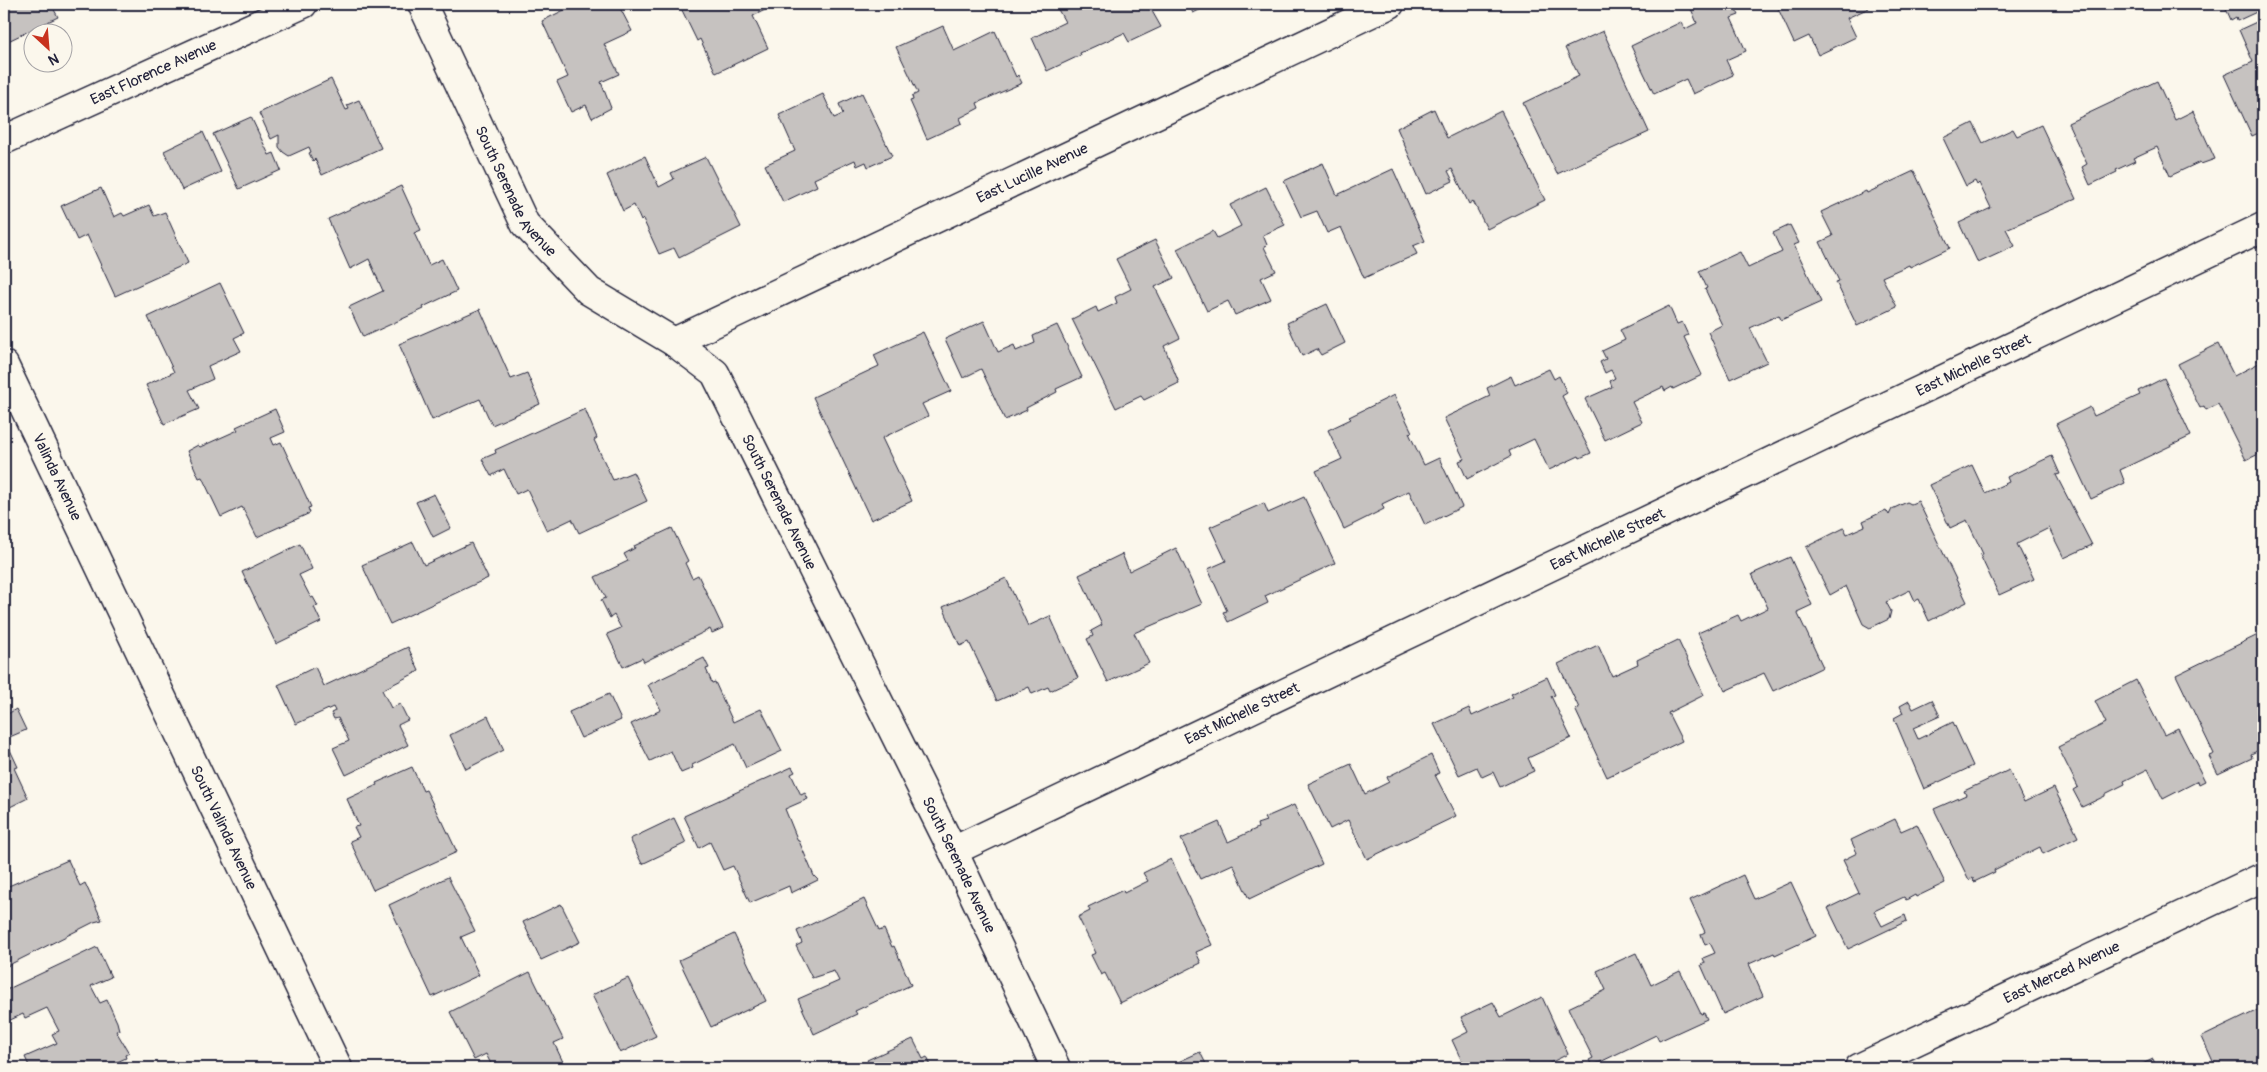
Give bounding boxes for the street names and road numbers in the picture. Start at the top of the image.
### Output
street label: East Florence Avenue [87,35,220,109]
street label: South Serenade Avenue [470,123,561,261]
street label: East Lucille Avenue [973,139,1092,208]
street label: East Michelle Street [1913,330,2035,401]
street label: Valinda Avenue [28,431,86,524]
street label: South Serenade Avenue [737,431,821,573]
street label: East Michelle Street [1547,504,1669,575]
street label: East Michelle Street [1182,678,1303,749]
street label: South Valinda Avenue [186,763,261,893]
street label: South Serenade Avenue [918,794,1000,937]
street label: East Merced Avenue [2001,937,2123,1008]

